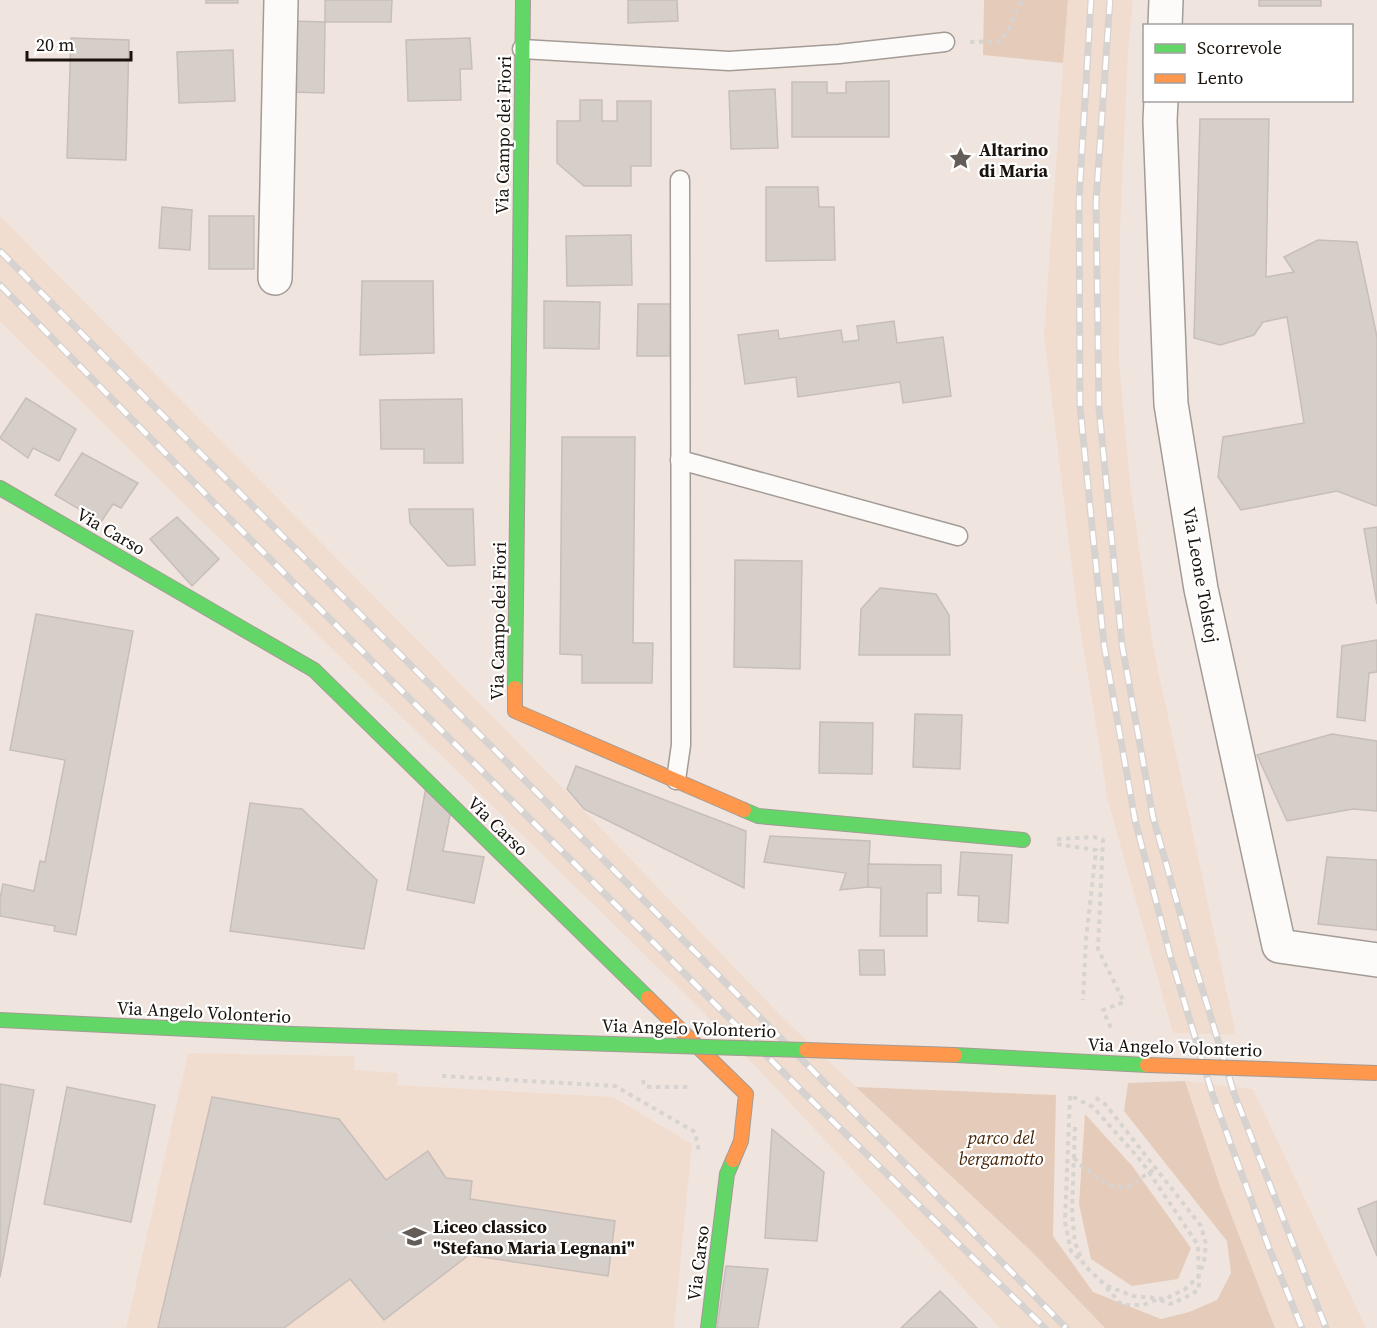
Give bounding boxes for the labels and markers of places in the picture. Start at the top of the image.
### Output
place label: Altarino di Maria [979,137,1049,183]
place icon: Altarino di Maria [948,146,974,172]
place label: Liceo classico "Stefano Maria Legnani" [433,1214,635,1260]
school or university icon: Liceo classico "Stefano Maria Legnani" [402,1223,428,1249]

